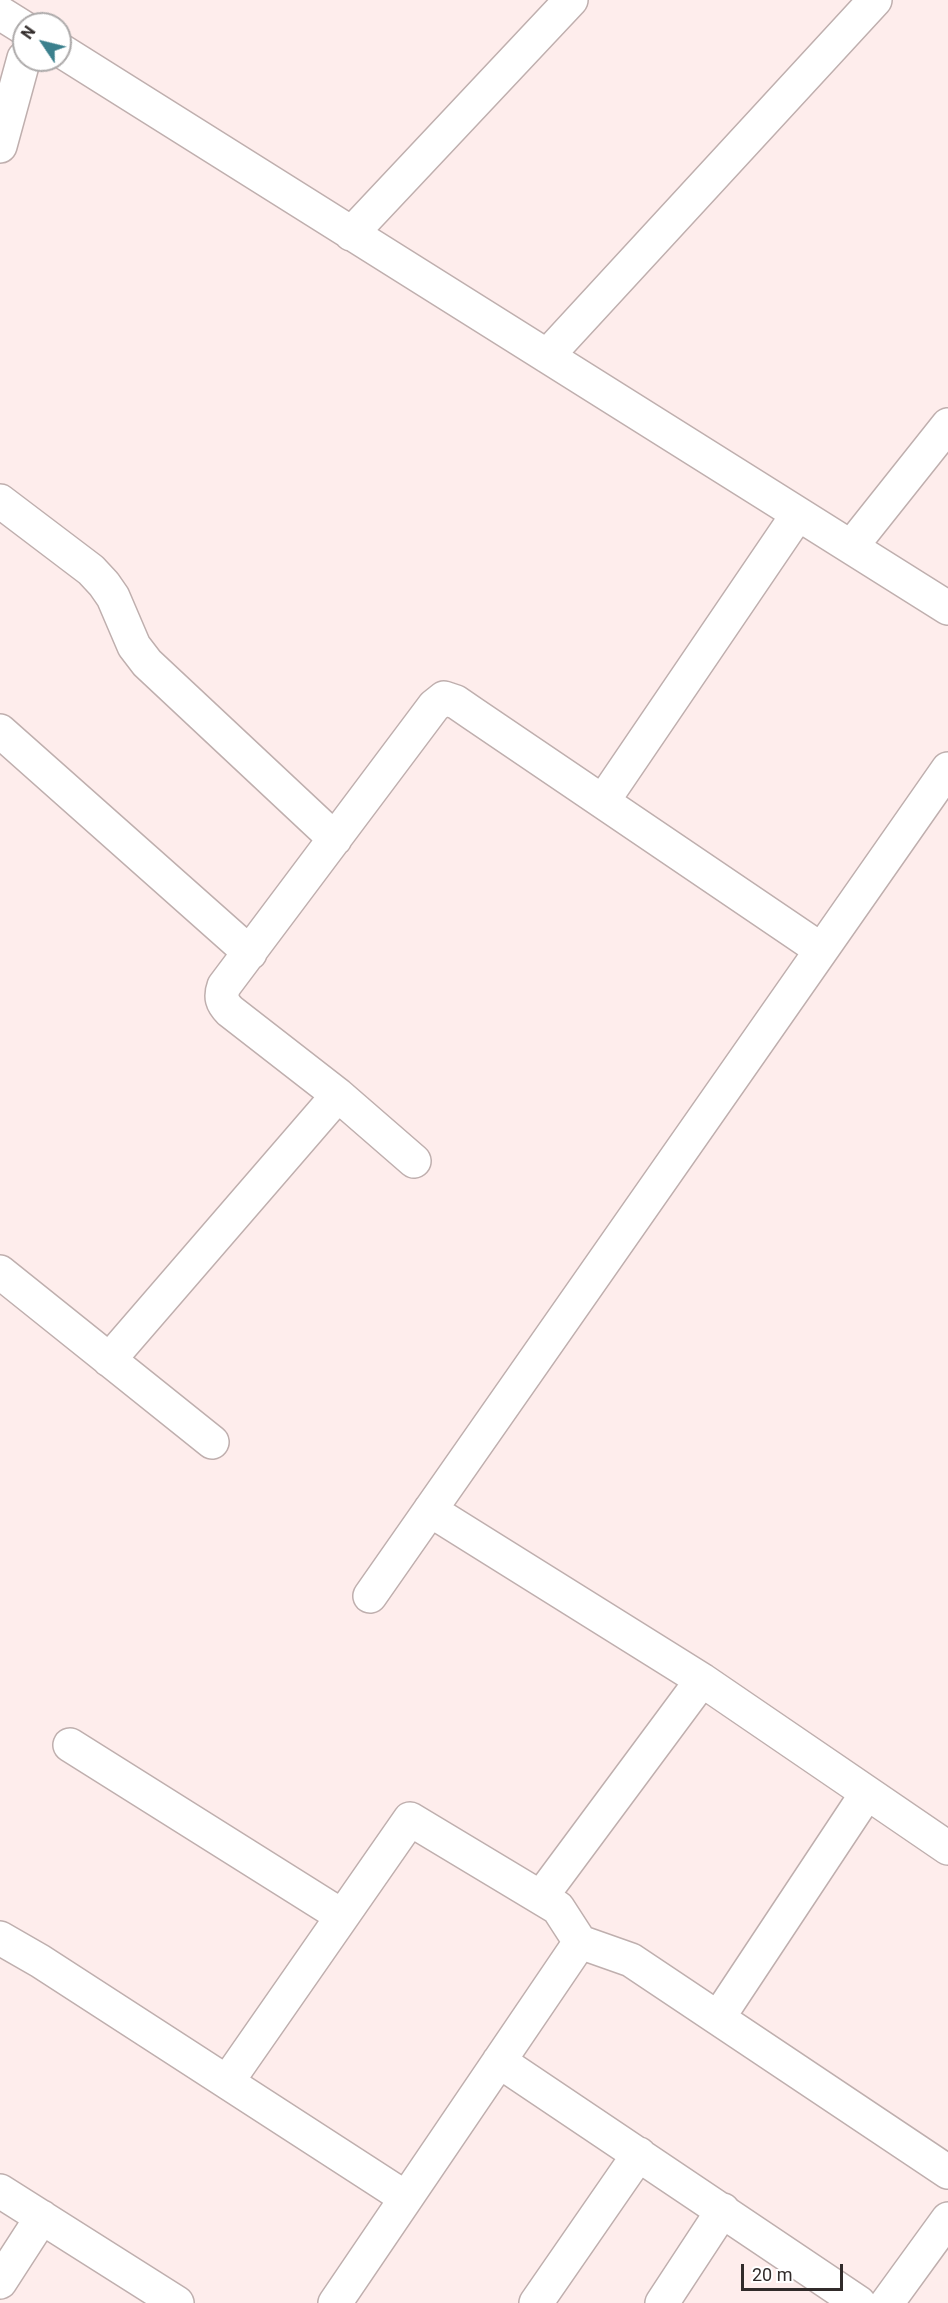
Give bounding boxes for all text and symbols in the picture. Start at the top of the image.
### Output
north arrow [12,12,72,72]
text: N [17,22,40,43]
scale bar [744,2252,846,2290]
text: 20 m [752,2264,792,2285]

